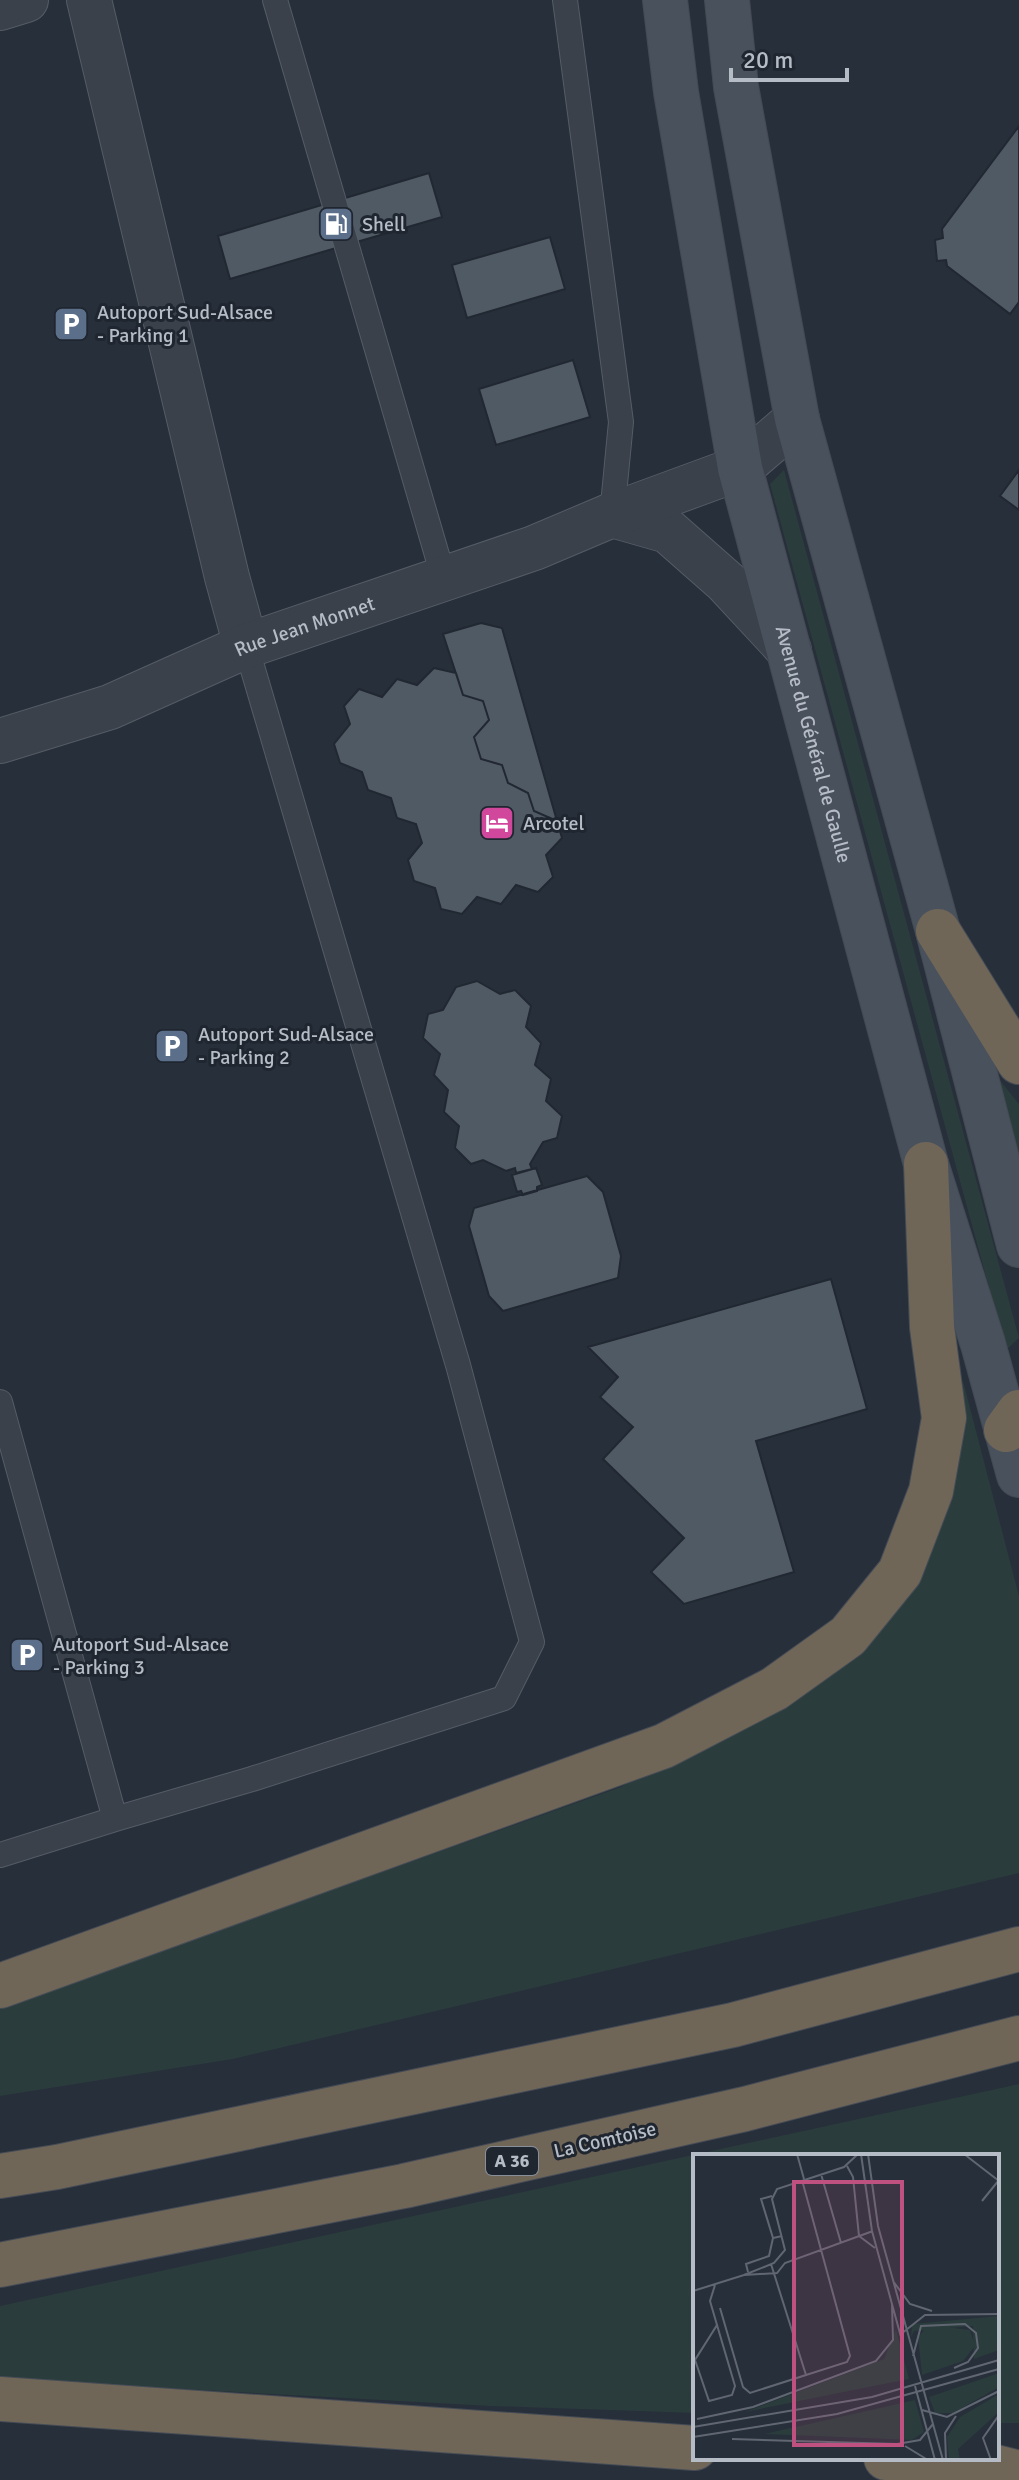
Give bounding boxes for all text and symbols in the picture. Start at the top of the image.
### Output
scale bar [731,32,847,82]
text: 20 m [743,45,793,75]
fuel station icon: Shell [317,205,355,243]
place label: Shell [362,212,406,237]
place label: Autoport Sud-Alsace - Parking 1 [97,300,273,348]
parking icon: Autoport Sud-Alsace - Parking 1 [52,305,90,343]
street label: Rue Jean Monnet [230,591,378,662]
street label: Avenue du Général de Gaulle [770,623,858,866]
hotel icon: Arcotel [478,804,516,842]
place label: Arcotel [523,811,585,836]
place label: Autoport Sud-Alsace - Parking 2 [198,1022,374,1070]
parking icon: Autoport Sud-Alsace - Parking 2 [153,1027,191,1065]
place label: Autoport Sud-Alsace - Parking 3 [53,1632,229,1680]
parking icon: Autoport Sud-Alsace - Parking 3 [8,1636,46,1674]
street label: La Comtoise [551,2116,659,2164]
road number: A 36 [486,2147,538,2175]
inset map [693,2154,999,2460]

